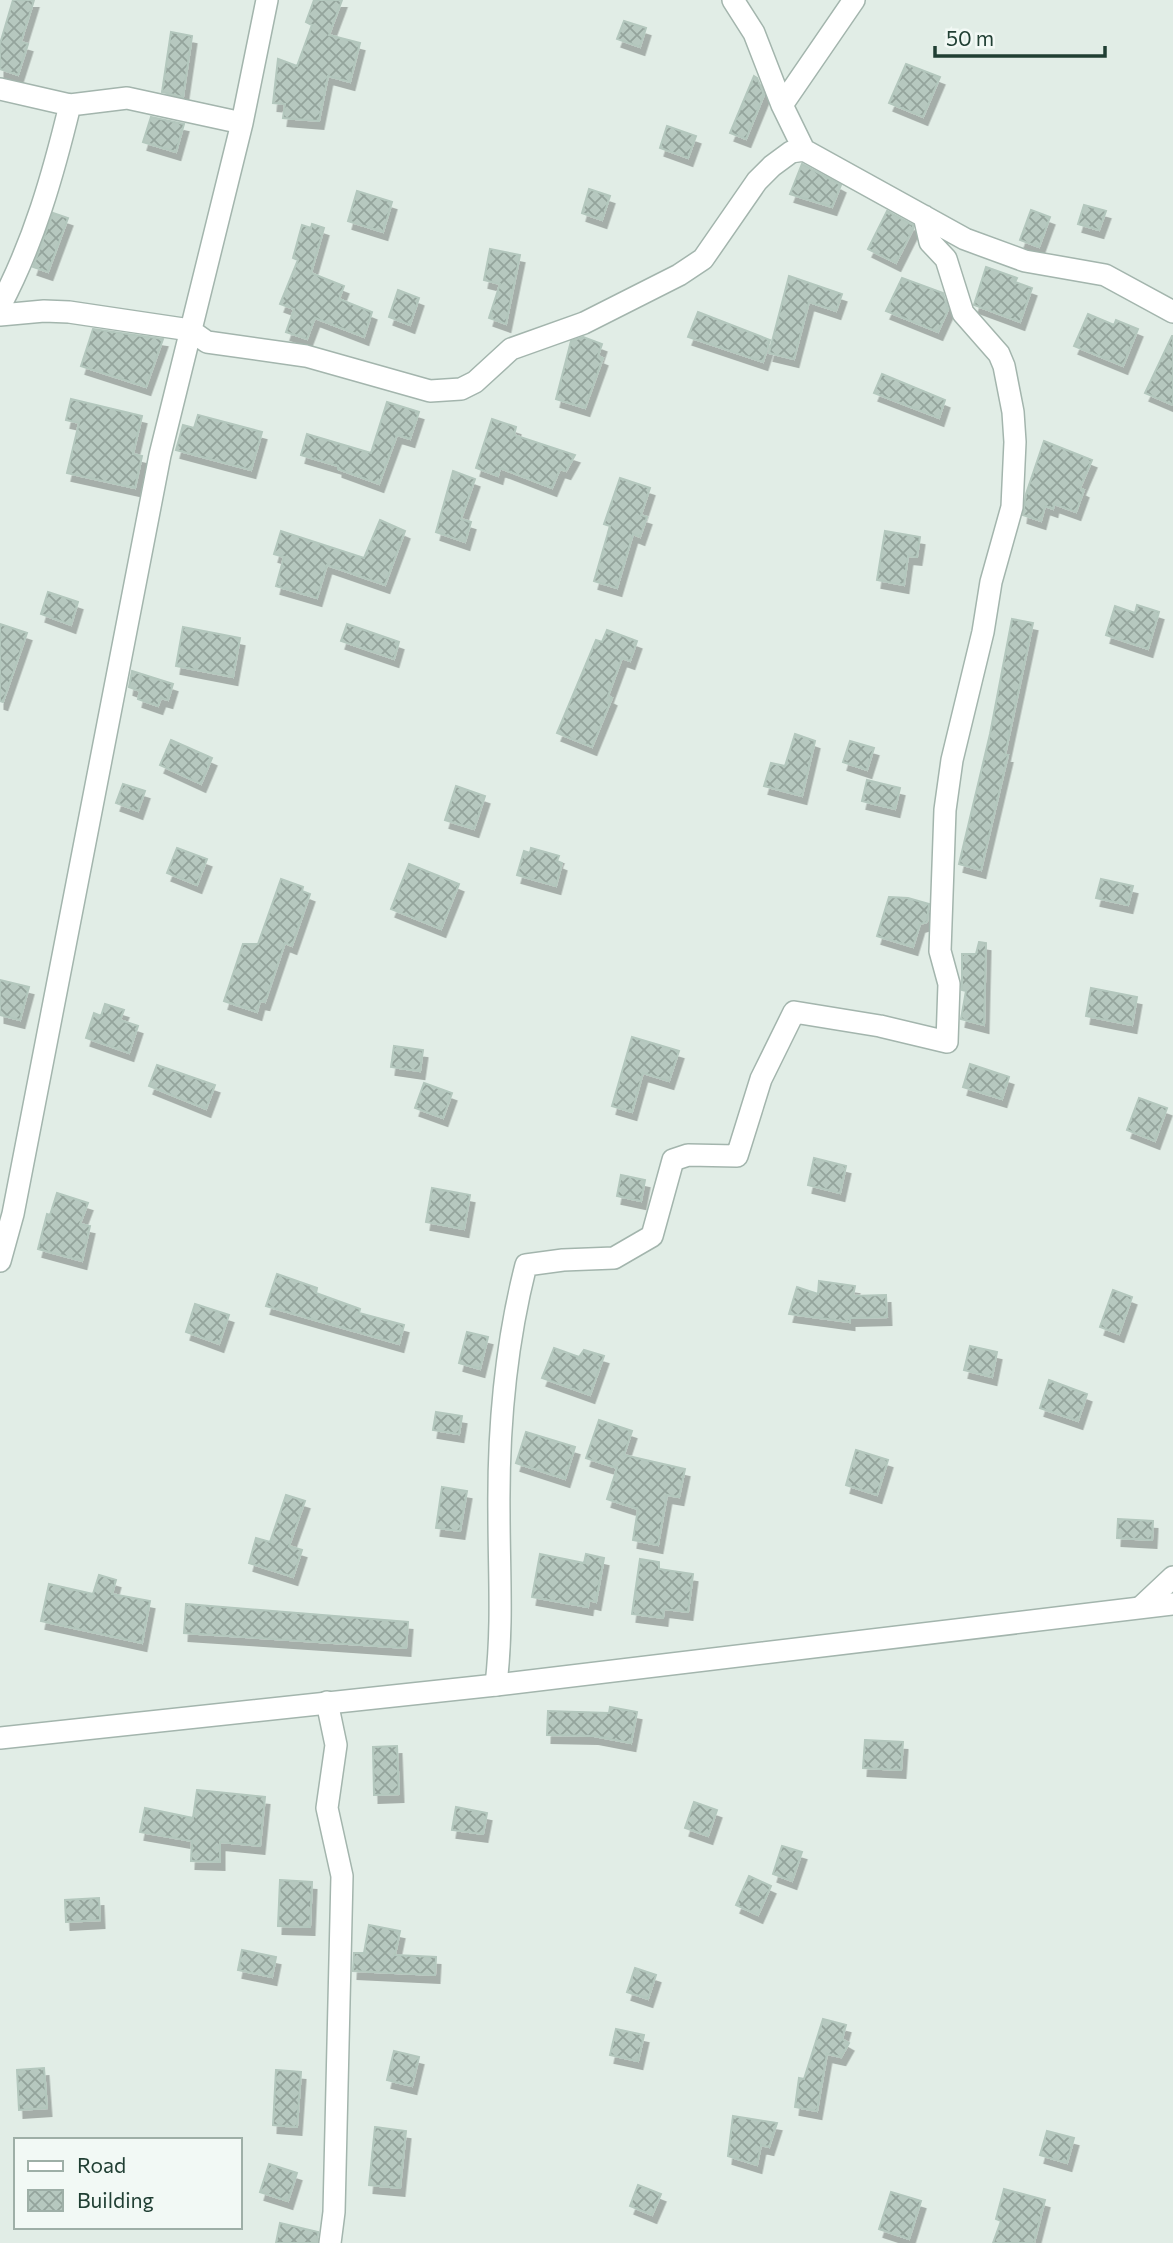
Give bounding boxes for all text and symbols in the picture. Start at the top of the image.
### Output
scale bar [935,14,1105,58]
text: 50 m [946,25,994,50]
legend [14,2138,242,2229]
text: Road [77,2152,126,2177]
text: Building [77,2187,154,2212]

